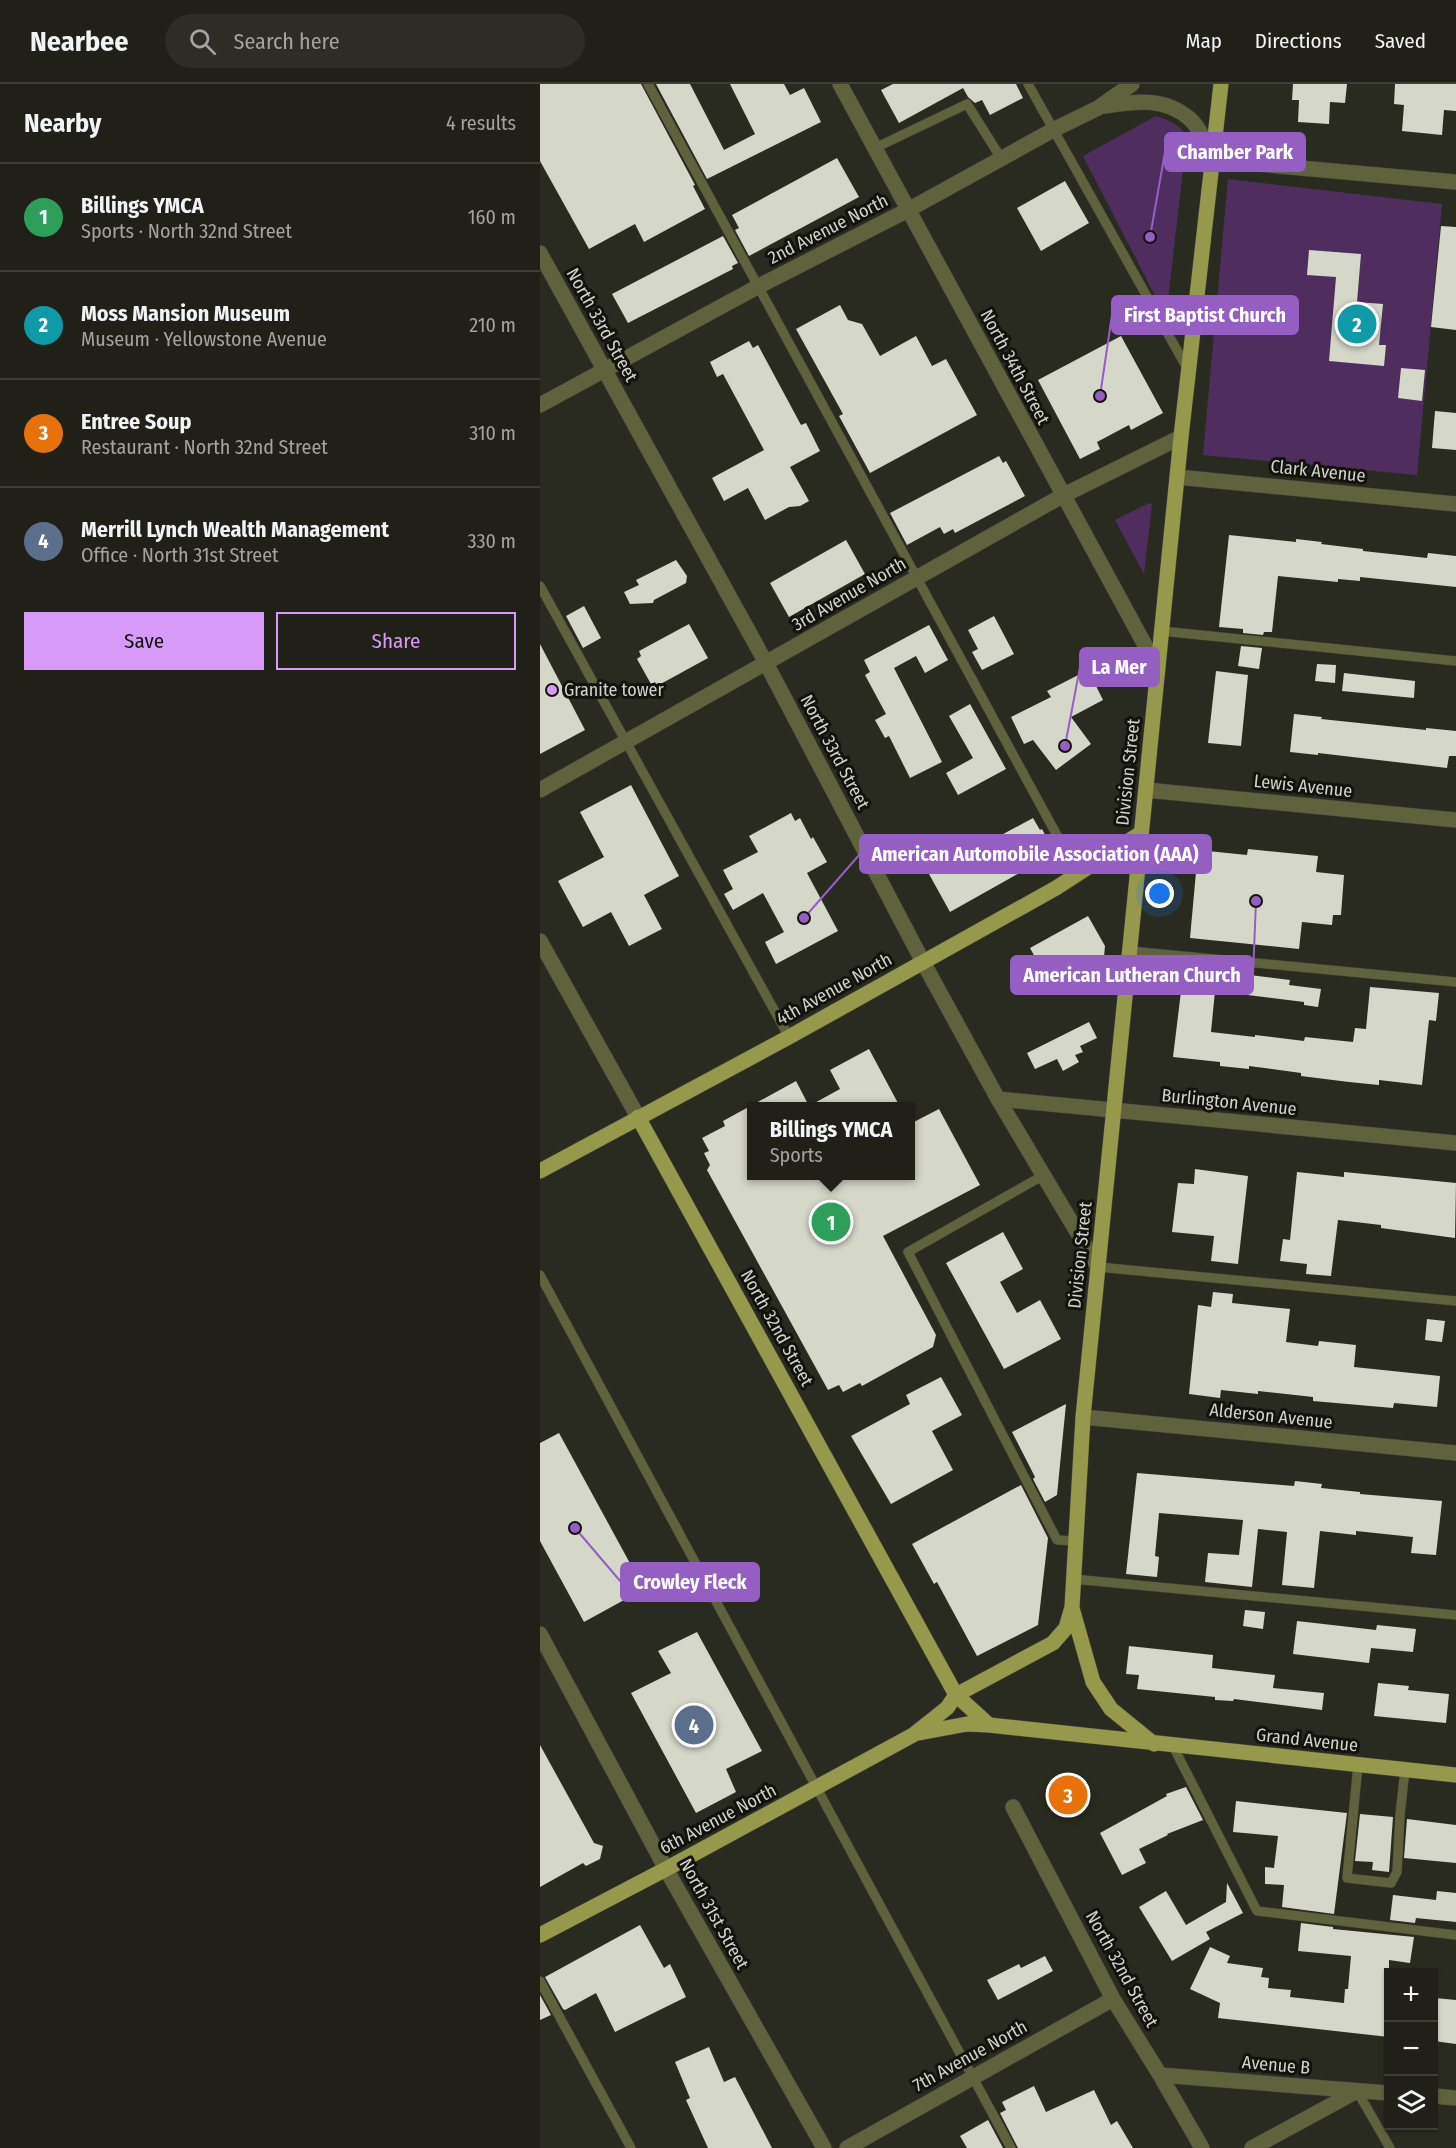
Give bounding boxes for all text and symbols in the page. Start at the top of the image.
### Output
search box [165,14,585,68]
text: Nearbee [30,25,129,58]
icon: search [186,25,219,58]
text: Search here [234,28,340,55]
text: Map [1185,28,1222,54]
text: Directions [1255,28,1342,54]
text: Saved [1375,28,1426,54]
text: Nearby [24,108,101,139]
text: 4 results [446,111,516,135]
callout: Chamber Park [1165,133,1305,171]
text: Chamber Park [1177,140,1294,164]
street label: 2nd Avenue North [764,189,892,269]
text: Billings YMCA [81,192,204,219]
text: 1 [39,205,48,229]
text: 160 m [468,205,516,229]
text: Sports · North 32nd Street [81,219,292,243]
street label: North 33rd Street [562,264,642,386]
callout: First Baptist Church [1112,296,1298,334]
text: Moss Mansion Museum [81,300,290,327]
pin: 2 [1338,302,1376,346]
text: First Baptist Church [1124,303,1286,327]
street label: North 34th Street [976,306,1055,428]
text: 2 [39,313,48,337]
text: 210 m [469,313,516,337]
text: Museum · Yellowstone Avenue [81,327,327,351]
text: Entree Soup [81,408,191,435]
text: 3 [39,421,48,445]
text: 310 m [469,421,516,445]
text: Restaurant · North 32nd Street [81,435,328,459]
street label: Clark Avenue [1269,455,1367,487]
text: Merrill Lynch Wealth Management [81,516,389,543]
text: 4 [38,529,49,553]
text: 330 m [467,529,516,553]
text: Office · North 31st Street [81,543,279,567]
street label: 3rd Avenue North [788,552,910,636]
button: Save [24,612,264,670]
button: Share [276,612,516,670]
callout: La Mer [1080,648,1159,686]
text: La Mer [1091,655,1147,679]
place label: Granite tower [564,679,664,701]
marker: Granite tower [545,683,559,697]
street label: North 33rd Street [796,691,874,813]
street label: Division Street [1111,717,1145,826]
street label: Lewis Avenue [1253,770,1353,802]
callout: American Automobile Association (AAA) [860,835,1211,873]
text: American Automobile Association (AAA) [871,842,1198,866]
your location [1145,879,1174,908]
street label: 4th Avenue North [772,948,896,1030]
callout: American Lutheran Church [1011,956,1253,994]
text: American Lutheran Church [1022,963,1241,987]
street label: Burlington Avenue [1160,1084,1298,1120]
popup [747,1102,915,1180]
text: Billings YMCA [770,1116,892,1143]
text: Sports [770,1143,823,1167]
pin: 1 [812,1200,850,1244]
street label: Division Street [1063,1200,1097,1309]
street label: North 32nd Street [736,1266,818,1390]
street label: Alderson Avenue [1208,1399,1334,1433]
callout: Crowley Fleck [621,1563,759,1601]
text: Crowley Fleck [633,1570,748,1594]
pin: 4 [674,1702,714,1748]
street label: Grand Avenue [1255,1724,1359,1756]
pin: 3 [1048,1772,1088,1818]
street label: 6th Avenue North [656,1779,780,1859]
street label: North 31st Street [675,1855,753,1973]
street label: North 32nd Street [1081,1907,1163,2031]
map controls [1384,1968,1438,2130]
button: + [1384,1968,1438,2022]
street label: 7th Avenue North [909,2016,1031,2096]
button: − [1384,2022,1438,2076]
street label: Avenue B [1241,2051,1311,2079]
button: layers [1384,2076,1438,2130]

